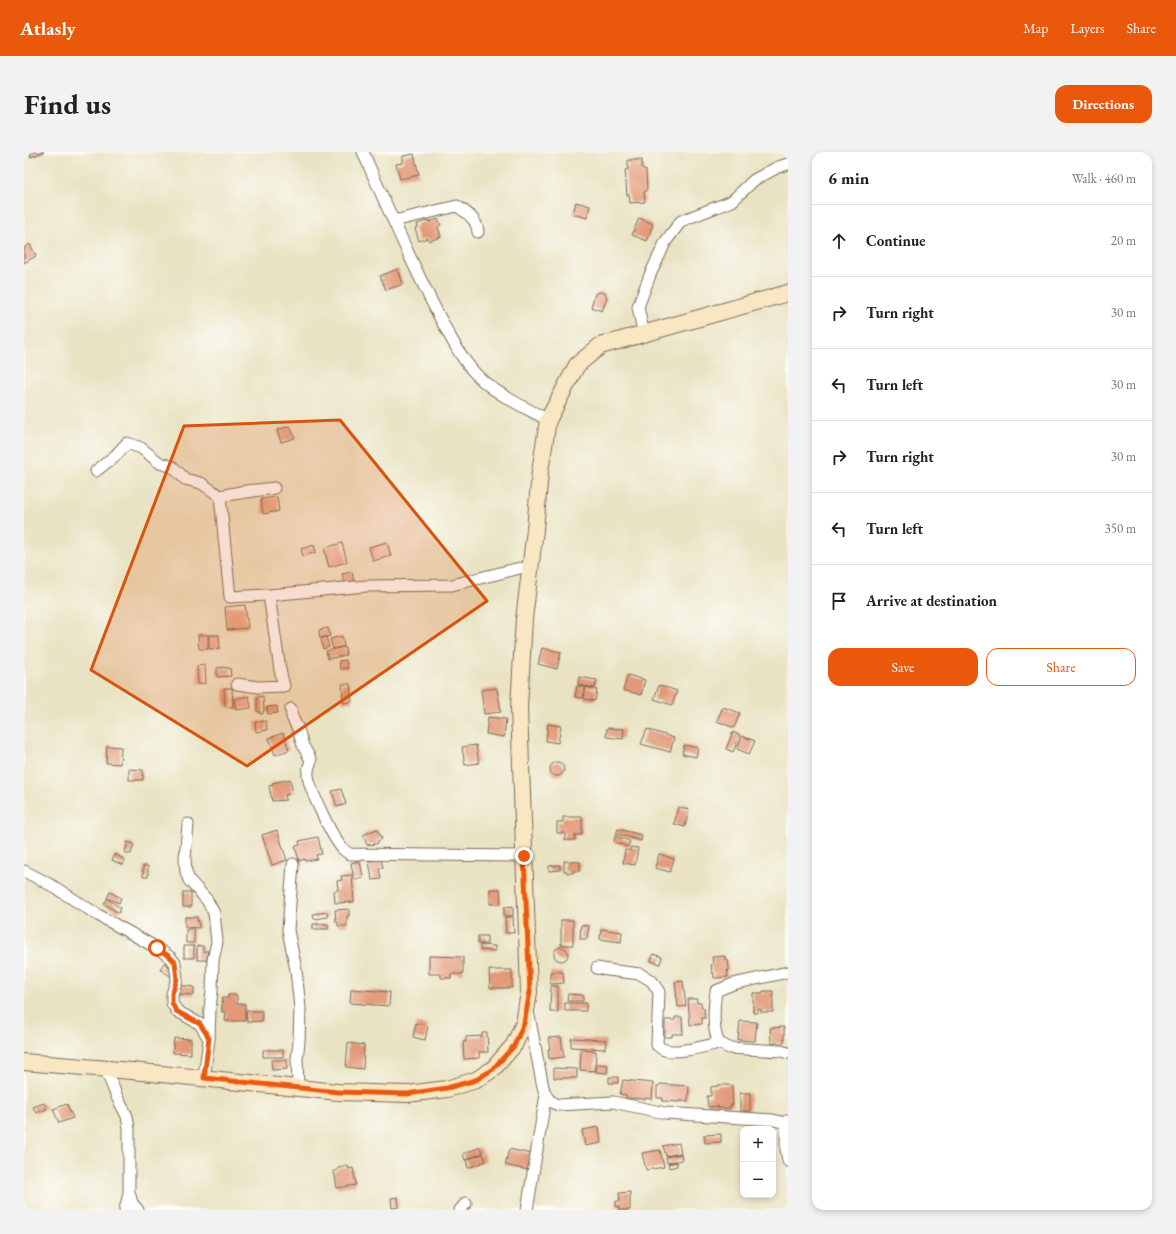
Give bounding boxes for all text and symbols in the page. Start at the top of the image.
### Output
text: Atlasly [20,16,76,41]
text: Map [1023,19,1048,37]
text: Layers [1070,19,1105,37]
text: Share [1127,19,1156,37]
button: Directions [1055,85,1152,123]
text: Find us [24,86,111,122]
text: 6 min [828,167,869,189]
text: Walk · 460 m [1072,170,1136,187]
icon: ahead [828,230,850,252]
text: Continue [866,231,926,250]
text: 20 m [1111,232,1136,249]
icon: right [828,302,850,324]
text: Turn right [866,303,934,322]
text: 30 m [1111,304,1136,321]
icon: left [828,374,850,396]
text: Turn left [866,375,923,394]
text: 30 m [1111,376,1136,393]
icon: right [828,446,850,468]
text: Turn right [866,447,934,466]
text: 30 m [1111,448,1136,465]
icon: left [828,518,850,540]
text: Turn left [866,519,923,538]
text: 350 m [1105,520,1136,537]
icon: arrive [828,590,850,612]
text: Arrive at destination [866,591,997,610]
button: Save [828,648,978,686]
button: Share [986,648,1136,686]
route end [515,847,533,865]
route start [148,939,166,957]
map controls [740,1126,776,1198]
button: + [740,1126,776,1162]
button: − [740,1162,776,1198]

